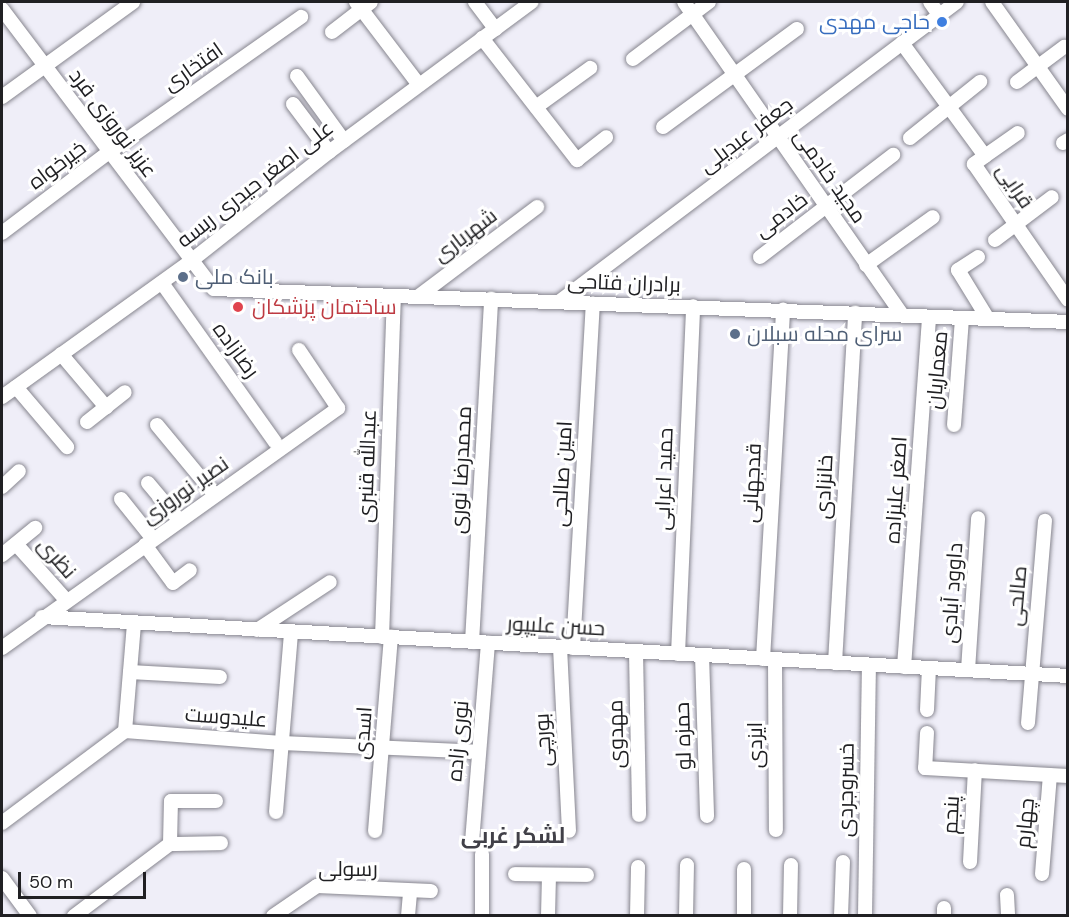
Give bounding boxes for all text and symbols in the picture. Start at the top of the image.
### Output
place label: حاجی مهدی [819,9,930,35]
marker: حاجی مهدی [935,15,949,29]
street label: افتخاری [158,37,228,97]
street label: عزیز نوروزی فرد [64,63,162,183]
street label: جعفر عبدیلی [694,92,798,178]
street label: علی اصغر حیدری ریسه [172,115,338,253]
street label: مجید خادمی [788,124,872,228]
street label: خیرخواه [23,135,91,195]
street label: قرایی [991,159,1039,213]
street label: خادمی [749,187,813,243]
street label: شهریاری [428,203,502,267]
place label: بانک ملی [195,264,274,290]
street label: برادران فتاحی [567,268,681,298]
marker: بانک ملی [176,270,190,284]
place label: ساختمان پزشکان [252,294,397,320]
marker: ساختمان پزشکان [229,298,247,316]
street label: رضازاده [207,317,265,383]
place label: سرای محله سبلان [747,321,902,347]
marker: سرای محله سبلان [728,327,742,341]
street label: معماریان [921,330,953,410]
street label: محمدرضا نوری [445,405,477,535]
street label: عبدالله قنبری [352,409,382,523]
street label: امین صالحی [547,420,577,528]
street label: حمید اعرابی [650,427,678,531]
street label: اصغر علیزاده [880,435,912,545]
street label: قدجهانی [737,442,767,524]
street label: نصیر نوروزی [137,451,233,529]
street label: خانزادی [810,454,838,520]
street label: نظری [32,532,82,584]
street label: داوود آبادی [936,542,968,644]
street label: صالحی [1002,565,1032,627]
street label: حسن علیپور [506,611,606,641]
street label: نوری زاده [442,699,474,783]
street label: مهدوی [603,699,629,769]
street label: علیدوست [184,702,268,732]
street label: حمزه لو [669,702,697,770]
street label: اسدی [349,706,377,760]
street label: بورچی [529,713,557,767]
street label: ایزدی [742,722,768,768]
street label: خسروجردی [833,743,859,837]
street label: پنجم [937,795,965,835]
street label: چهارم [1010,797,1040,849]
district label: لشکر غربی [461,823,565,849]
street label: رسولی [318,856,378,882]
scale bar [21,860,148,898]
text: 50 m [29,870,73,894]

